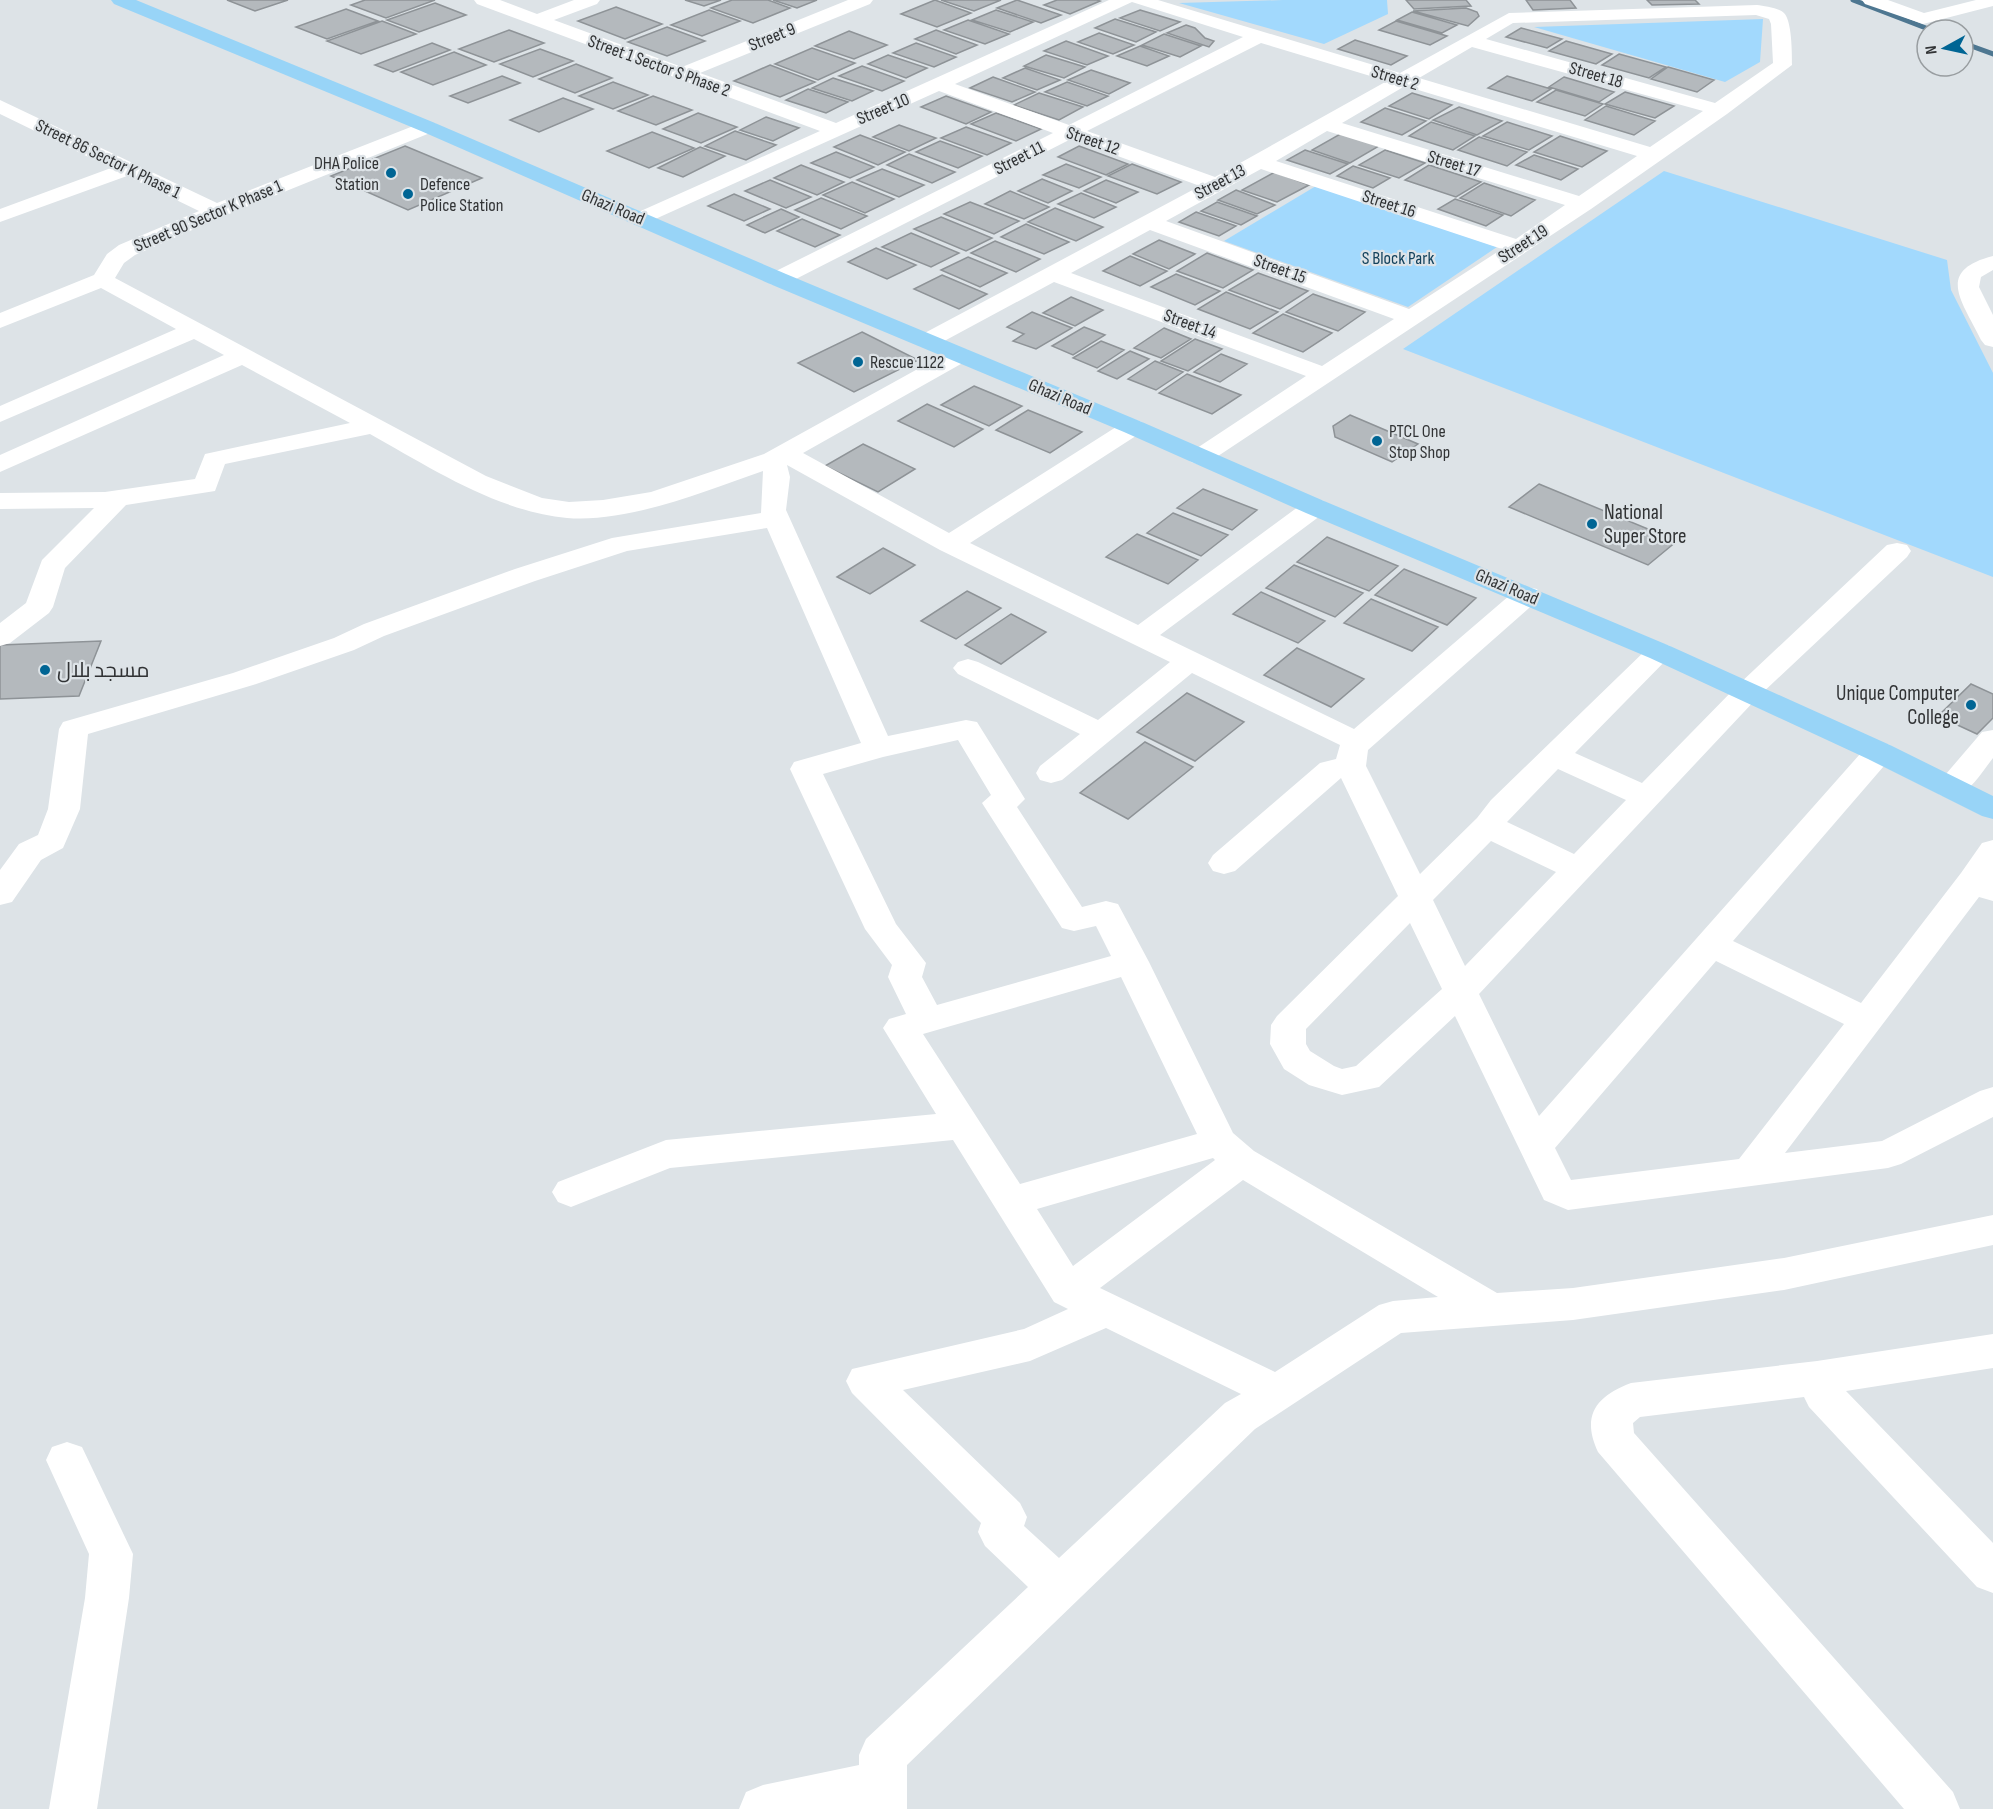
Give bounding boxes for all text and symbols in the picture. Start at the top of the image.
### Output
street label: Street 9 [745,18,799,56]
north arrow [1915,18,1975,78]
street label: Street 1 Sector S Phase 2 [585,31,733,101]
text: N [1922,44,1942,55]
street label: Street 18 [1567,57,1625,93]
street label: Street 2 [1369,61,1421,95]
street label: Street 10 [854,89,912,129]
street label: Street 86 Sector K Phase 1 [32,115,184,203]
street label: Street 12 [1064,122,1122,160]
street label: Street 11 [990,136,1048,179]
street label: Street 17 [1425,146,1484,182]
place label: DHA Police Station [314,153,379,195]
street label: Street 13 [1191,160,1249,204]
marker: DHA Police Station [384,166,398,180]
place label: Defence Police Station [420,174,503,216]
street label: Street 90 Sector K Phase 1 [131,175,286,257]
street label: Ghazi Road [578,184,648,230]
street label: Street 16 [1360,186,1419,223]
marker: Defence Police Station [401,187,415,201]
street label: Street 19 [1494,220,1552,268]
park label: S Block Park [1362,248,1434,269]
street label: Street 15 [1251,250,1309,288]
street label: Street 14 [1161,305,1220,343]
place label: Rescue 1122 [870,352,944,373]
marker: Rescue 1122 [851,355,865,369]
street label: Ghazi Road [1025,374,1095,420]
place label: PTCL One Stop Shop [1389,421,1450,463]
marker: PTCL One Stop Shop [1370,434,1384,448]
place label: National Super Store [1604,500,1686,549]
marker: National Super Store [1585,517,1599,531]
street label: Ghazi Road [1472,564,1542,610]
place label: مسجد بلال [57,658,149,683]
marker: مسجد بلال [38,663,52,677]
place label: Unique Computer College [1836,681,1959,730]
marker: Unique Computer College [1964,698,1978,712]

